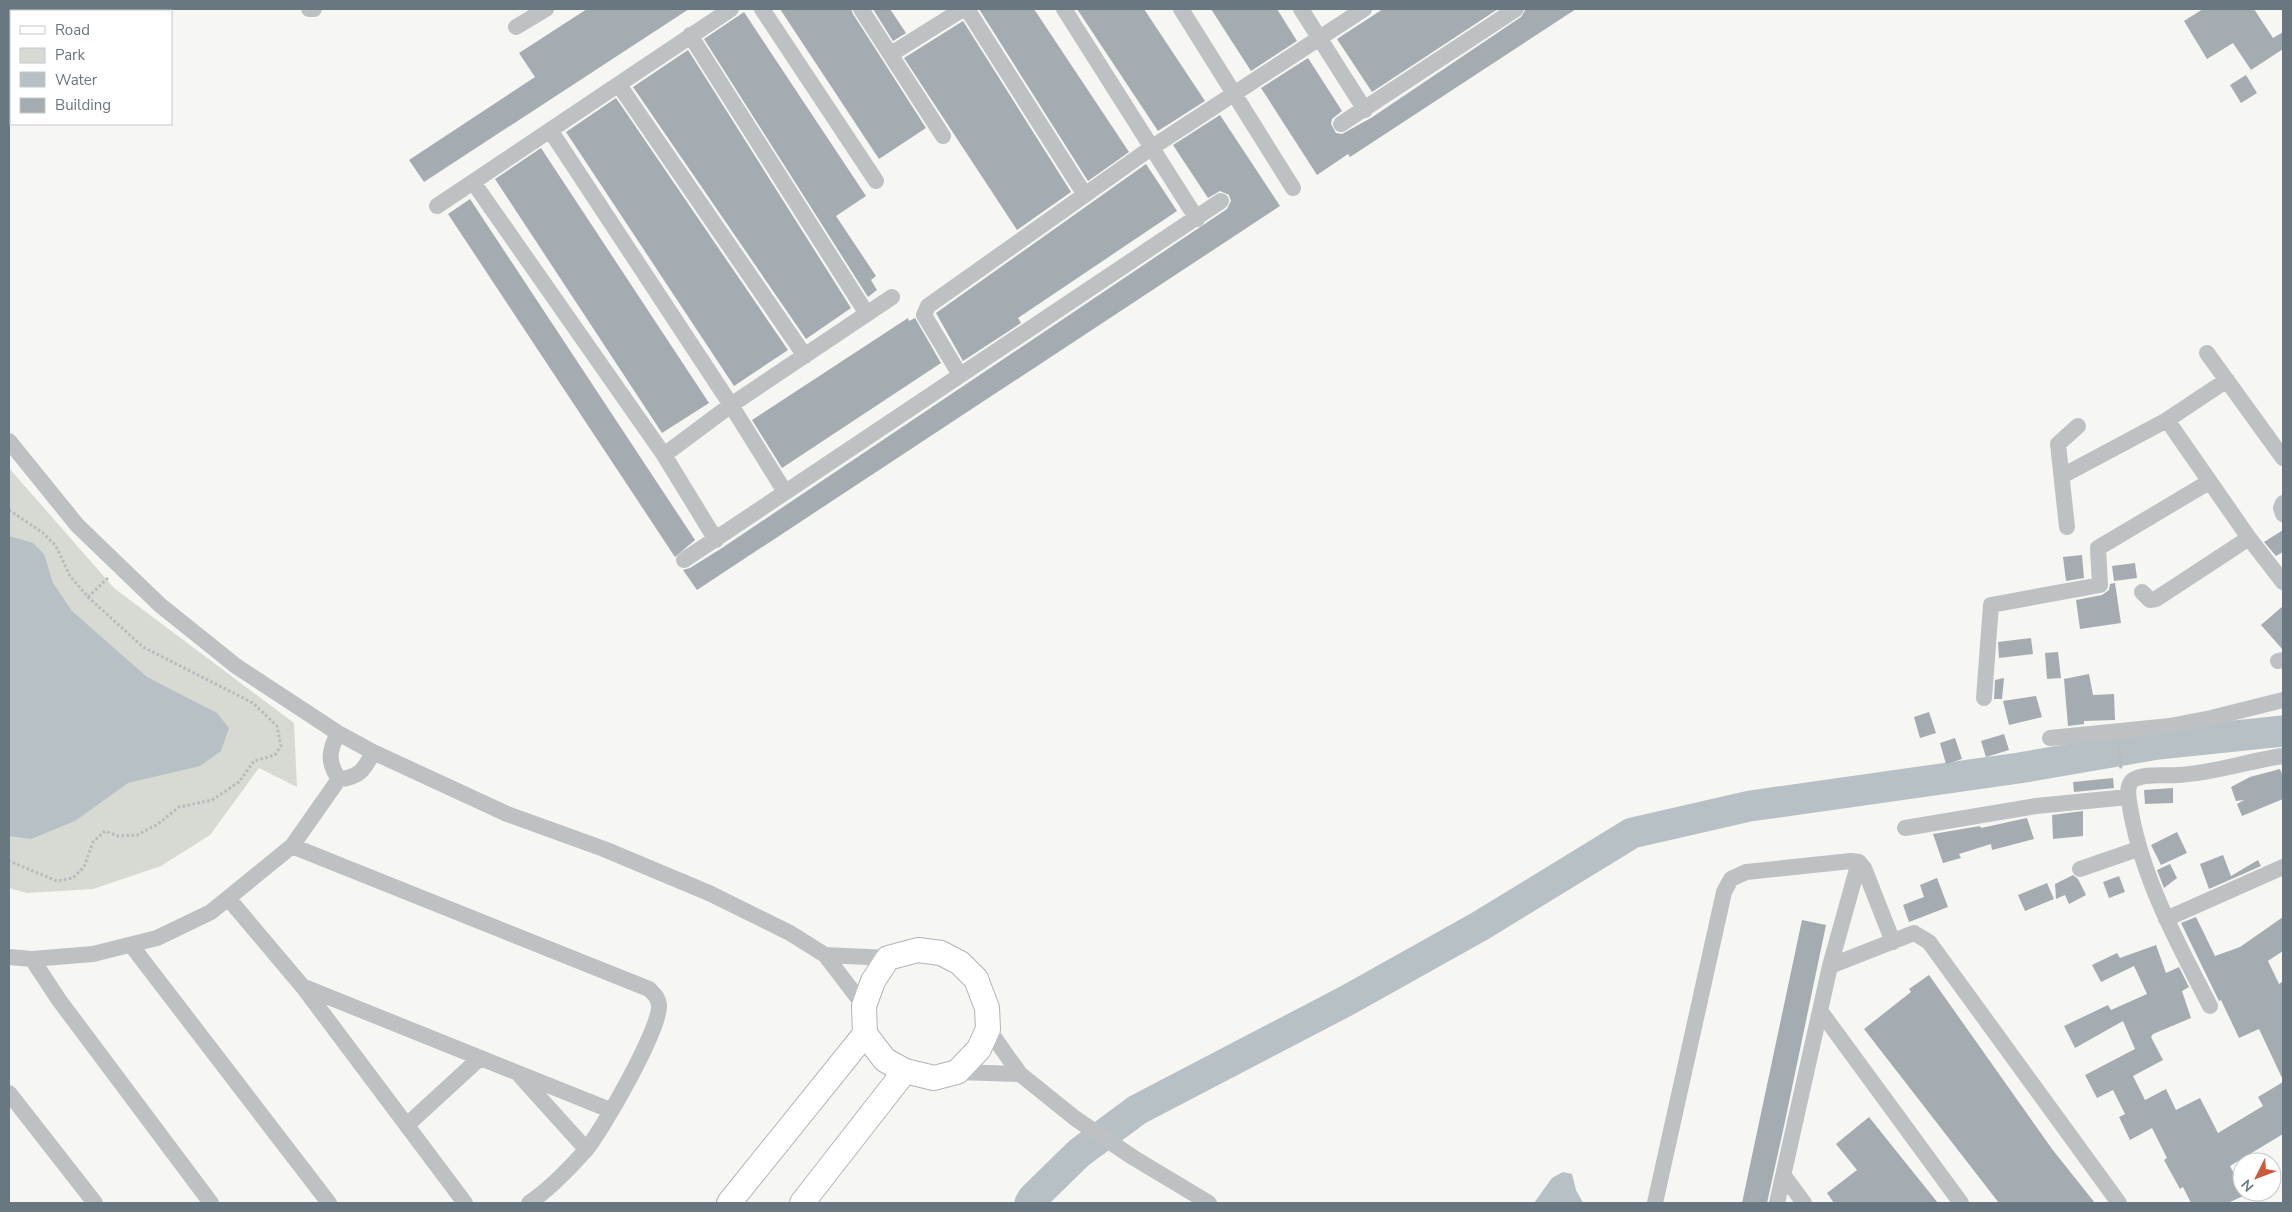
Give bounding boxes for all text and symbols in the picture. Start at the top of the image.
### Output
legend [10,10,172,125]
text: Road [55,20,90,40]
text: Park [55,45,85,65]
text: Water [55,70,98,90]
text: Building [55,95,111,115]
north arrow [2232,1152,2282,1202]
text: N [2237,1175,2258,1196]

